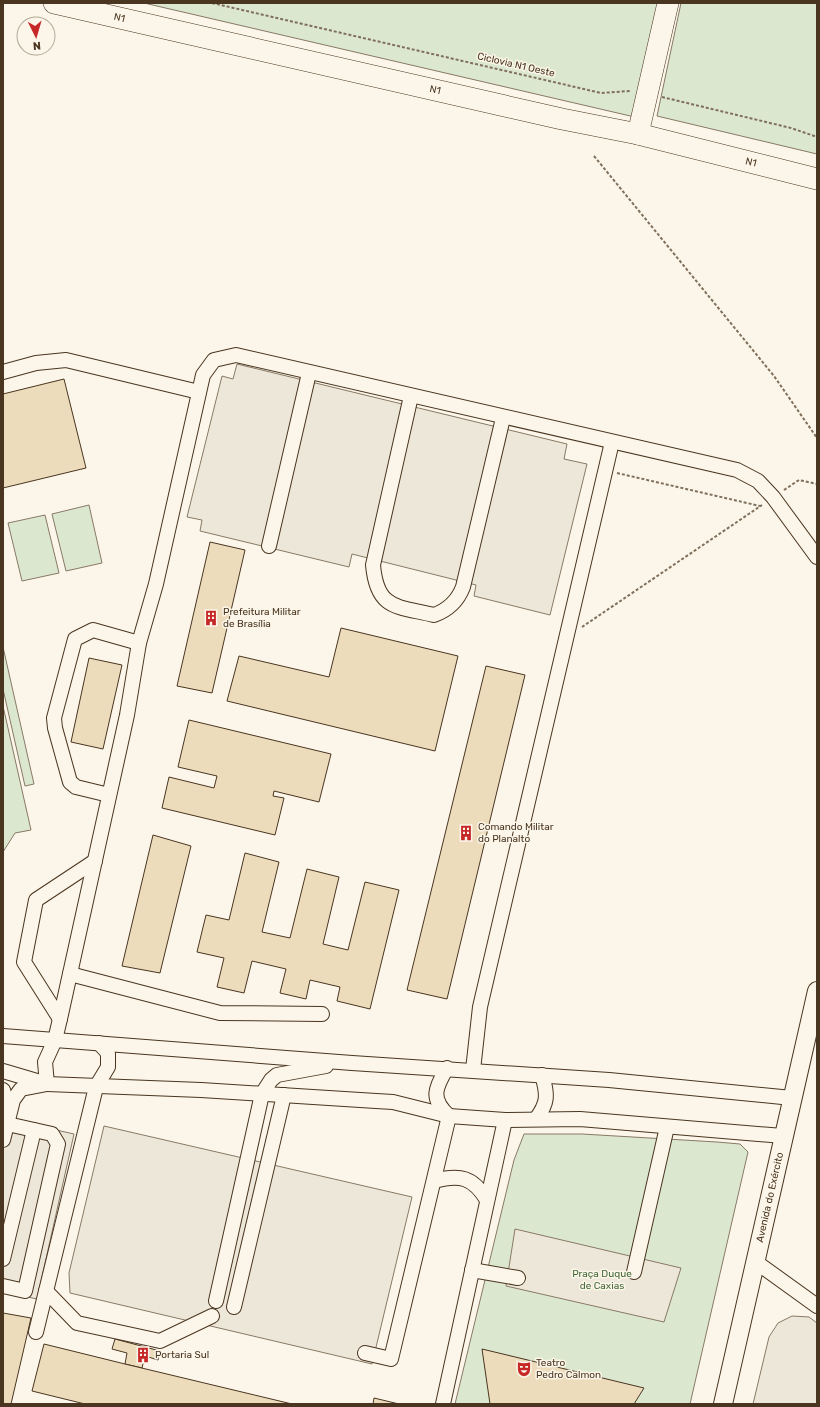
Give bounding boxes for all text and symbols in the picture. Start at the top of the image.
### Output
street label: N1 [113,11,126,25]
north arrow [16,16,56,56]
text: N [32,39,41,52]
street label: Ciclovia N1 Oeste [476,50,556,80]
street label: N1 [428,83,442,97]
street label: N1 [744,155,758,170]
place label: Prefeitura Militar de Brasília [223,606,301,630]
building icon: Prefeitura Militar de Brasília [202,609,220,627]
place label: Comando Militar do Planalto [478,821,554,845]
building icon: Comando Militar do Planalto [457,824,475,842]
street label: Avenida do Exército [754,1151,786,1244]
park label: Praça Duque de Caxias [572,1268,632,1292]
building icon: Portaria Sul [134,1346,152,1364]
place label: Portaria Sul [155,1349,209,1361]
place label: Teatro Pedro Calmon [536,1357,601,1381]
theatre icon: Teatro Pedro Calmon [515,1360,533,1378]

